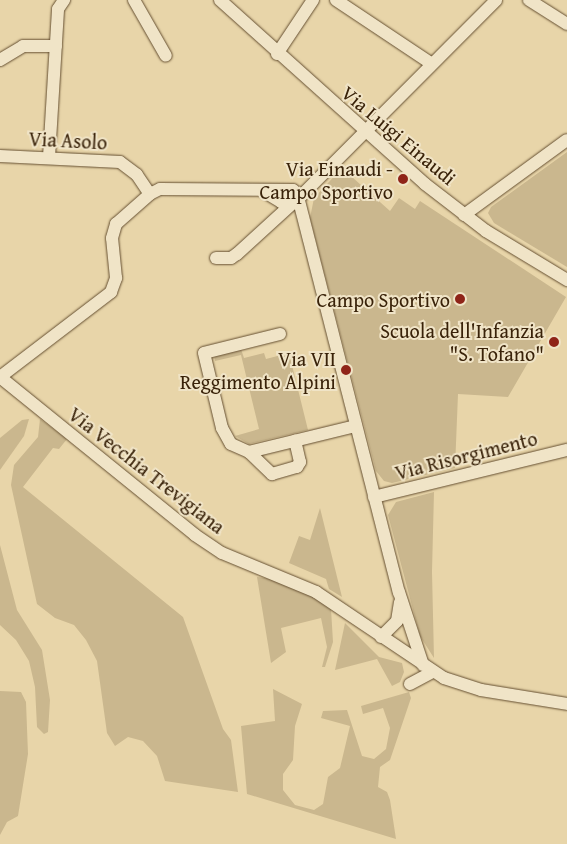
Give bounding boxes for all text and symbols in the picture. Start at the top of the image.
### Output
street label: Via Luigi Einaudi [337,80,461,190]
street label: Via Asolo [28,126,108,154]
place label: Via Einaudi - Campo Sportivo [259,156,393,203]
marker: Via Einaudi - Campo Sportivo [397,173,409,185]
place label: Campo Sportivo [316,287,450,311]
marker: Campo Sportivo [454,293,466,305]
place label: Scuola dell'Infanzia "S. Tofano" [380,319,544,366]
marker: Scuola dell'Infanzia "S. Tofano" [548,336,560,348]
place label: Via VII Reggimento Alpini [180,346,336,393]
marker: Via VII Reggimento Alpini [340,364,352,376]
street label: Via Vecchia Trevigiana [64,401,230,539]
street label: Via Risorgimento [392,426,540,484]

